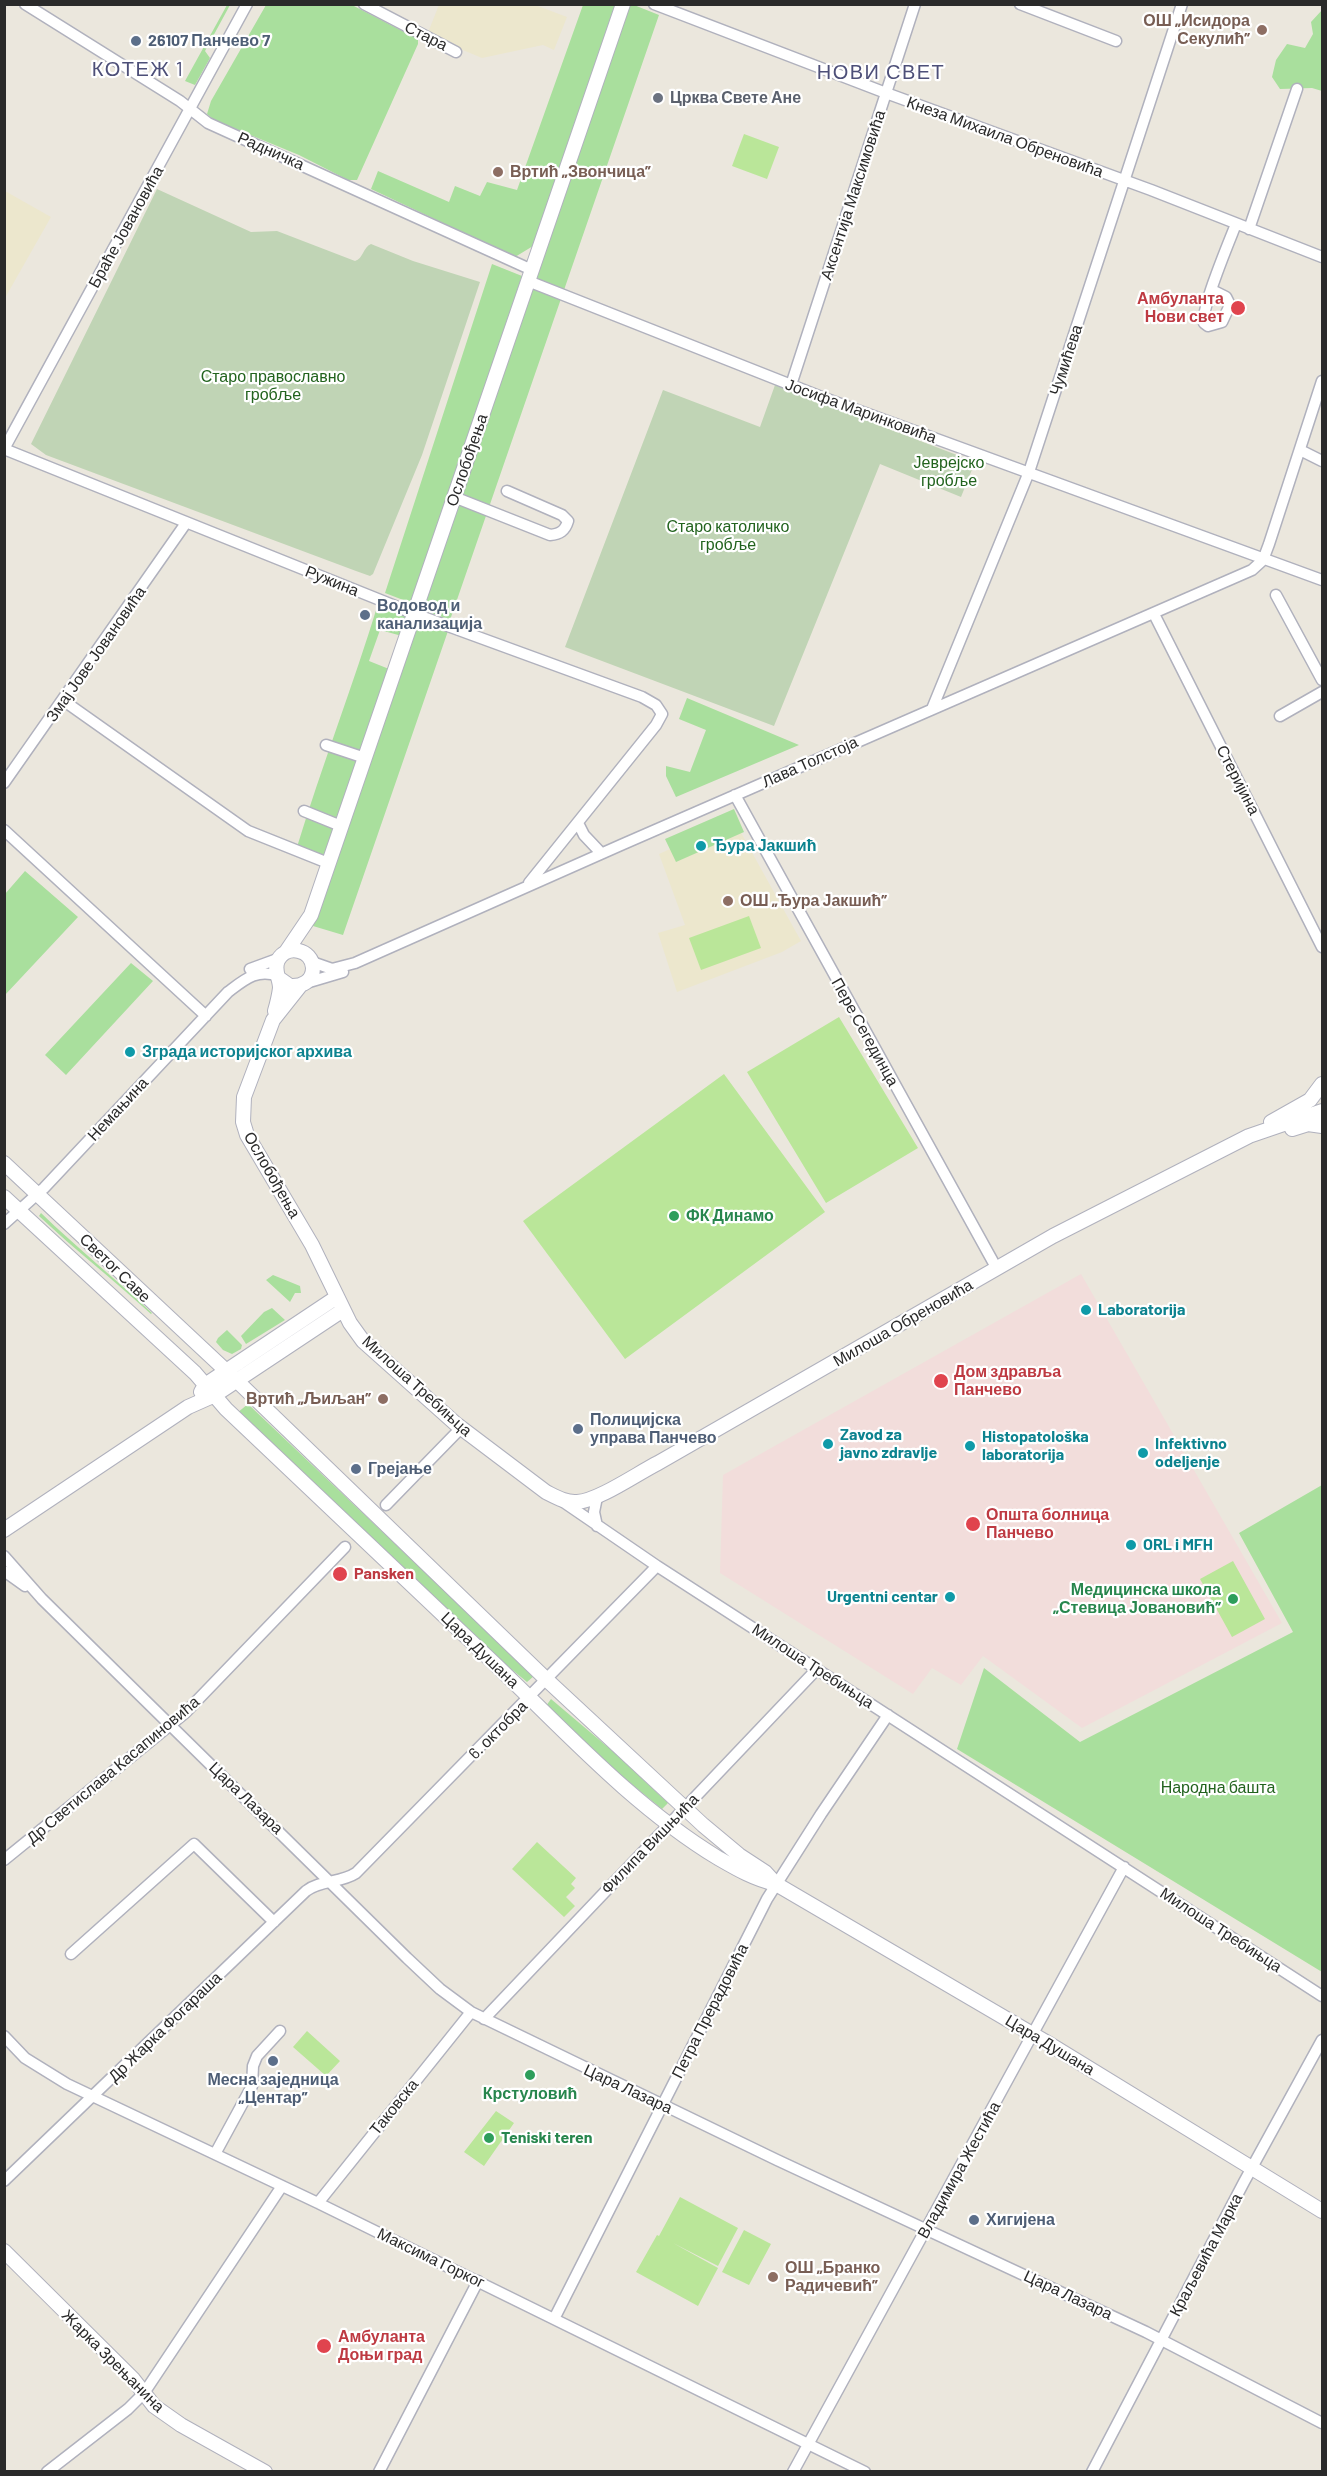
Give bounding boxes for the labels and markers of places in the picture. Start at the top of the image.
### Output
place label: ОШ „Исидора Секулић” [1143,11,1250,49]
marker: ОШ „Исидора Секулић” [1255,23,1269,37]
place label: 26107 Панчево 7 [148,31,270,51]
marker: 26107 Панчево 7 [129,34,143,48]
place label: Црква Свете Ане [670,88,801,108]
marker: Црква Свете Ане [651,91,665,105]
place label: Вртић „Звончица” [510,162,651,182]
marker: Вртић „Звончица” [491,165,505,179]
place label: Амбуланта Нови свет [1137,289,1224,327]
marker: Амбуланта Нови свет [1229,299,1247,317]
place label: Водовод и канализација [377,596,482,634]
marker: Водовод и канализација [358,608,372,622]
place label: Ђура Јакшић [713,836,816,856]
marker: Ђура Јакшић [694,839,708,853]
place label: ОШ „Ђура Јакшић” [740,891,887,911]
marker: ОШ „Ђура Јакшић” [721,894,735,908]
place label: Зграда историјског архива [142,1042,352,1062]
marker: Зграда историјског архива [123,1045,137,1059]
place label: ФК Динамо [686,1206,774,1226]
marker: ФК Динамо [667,1209,681,1223]
place label: Laboratorija [1098,1300,1185,1320]
marker: Laboratorija [1079,1303,1093,1317]
place label: Дом здравља Панчево [954,1362,1061,1400]
marker: Дом здравља Панчево [932,1372,950,1390]
place label: Вртић „Љиљан” [246,1389,371,1409]
marker: Вртић „Љиљан” [376,1392,390,1406]
place label: Полицијска управа Панчево [590,1410,717,1448]
marker: Полицијска управа Панчево [571,1422,585,1436]
place label: Zavod za javno zdravlje [840,1425,937,1463]
place label: Histopatološka laboratorija [982,1427,1089,1465]
place label: Infektivno odeljenje [1155,1434,1227,1472]
marker: Zavod za javno zdravlje [821,1437,835,1451]
marker: Histopatološka laboratorija [963,1439,977,1453]
marker: Infektivno odeljenje [1136,1446,1150,1460]
place label: Грејање [368,1459,432,1479]
marker: Грејање [349,1462,363,1476]
place label: Општа болница Панчево [986,1505,1109,1543]
marker: Општа болница Панчево [964,1515,982,1533]
place label: ORL i MFH [1143,1535,1213,1555]
marker: ORL i MFH [1124,1538,1138,1552]
place label: Pansken [354,1564,414,1584]
marker: Pansken [331,1565,349,1583]
place label: Медицинска школа „Стевица Јовановић” [1053,1580,1221,1618]
place label: Urgentni centar [827,1587,938,1607]
marker: Urgentni centar [943,1590,957,1604]
marker: Медицинска школа „Стевица Јовановић” [1226,1592,1240,1606]
marker: Месна заједница „Центар” [266,2054,280,2068]
marker: Крстуловић [523,2068,537,2082]
place label: Месна заједница „Центар” [207,2070,339,2108]
place label: Крстуловић [483,2084,577,2104]
place label: Teniski teren [501,2128,593,2148]
marker: Teniski teren [482,2131,496,2145]
place label: Хигијена [986,2210,1055,2230]
marker: Хигијена [967,2213,981,2227]
place label: ОШ „Бранко Радичевић” [785,2258,880,2296]
marker: ОШ „Бранко Радичевић” [766,2270,780,2284]
place label: Амбуланта Доњи град [338,2327,425,2365]
marker: Амбуланта Доњи град [315,2337,333,2355]

